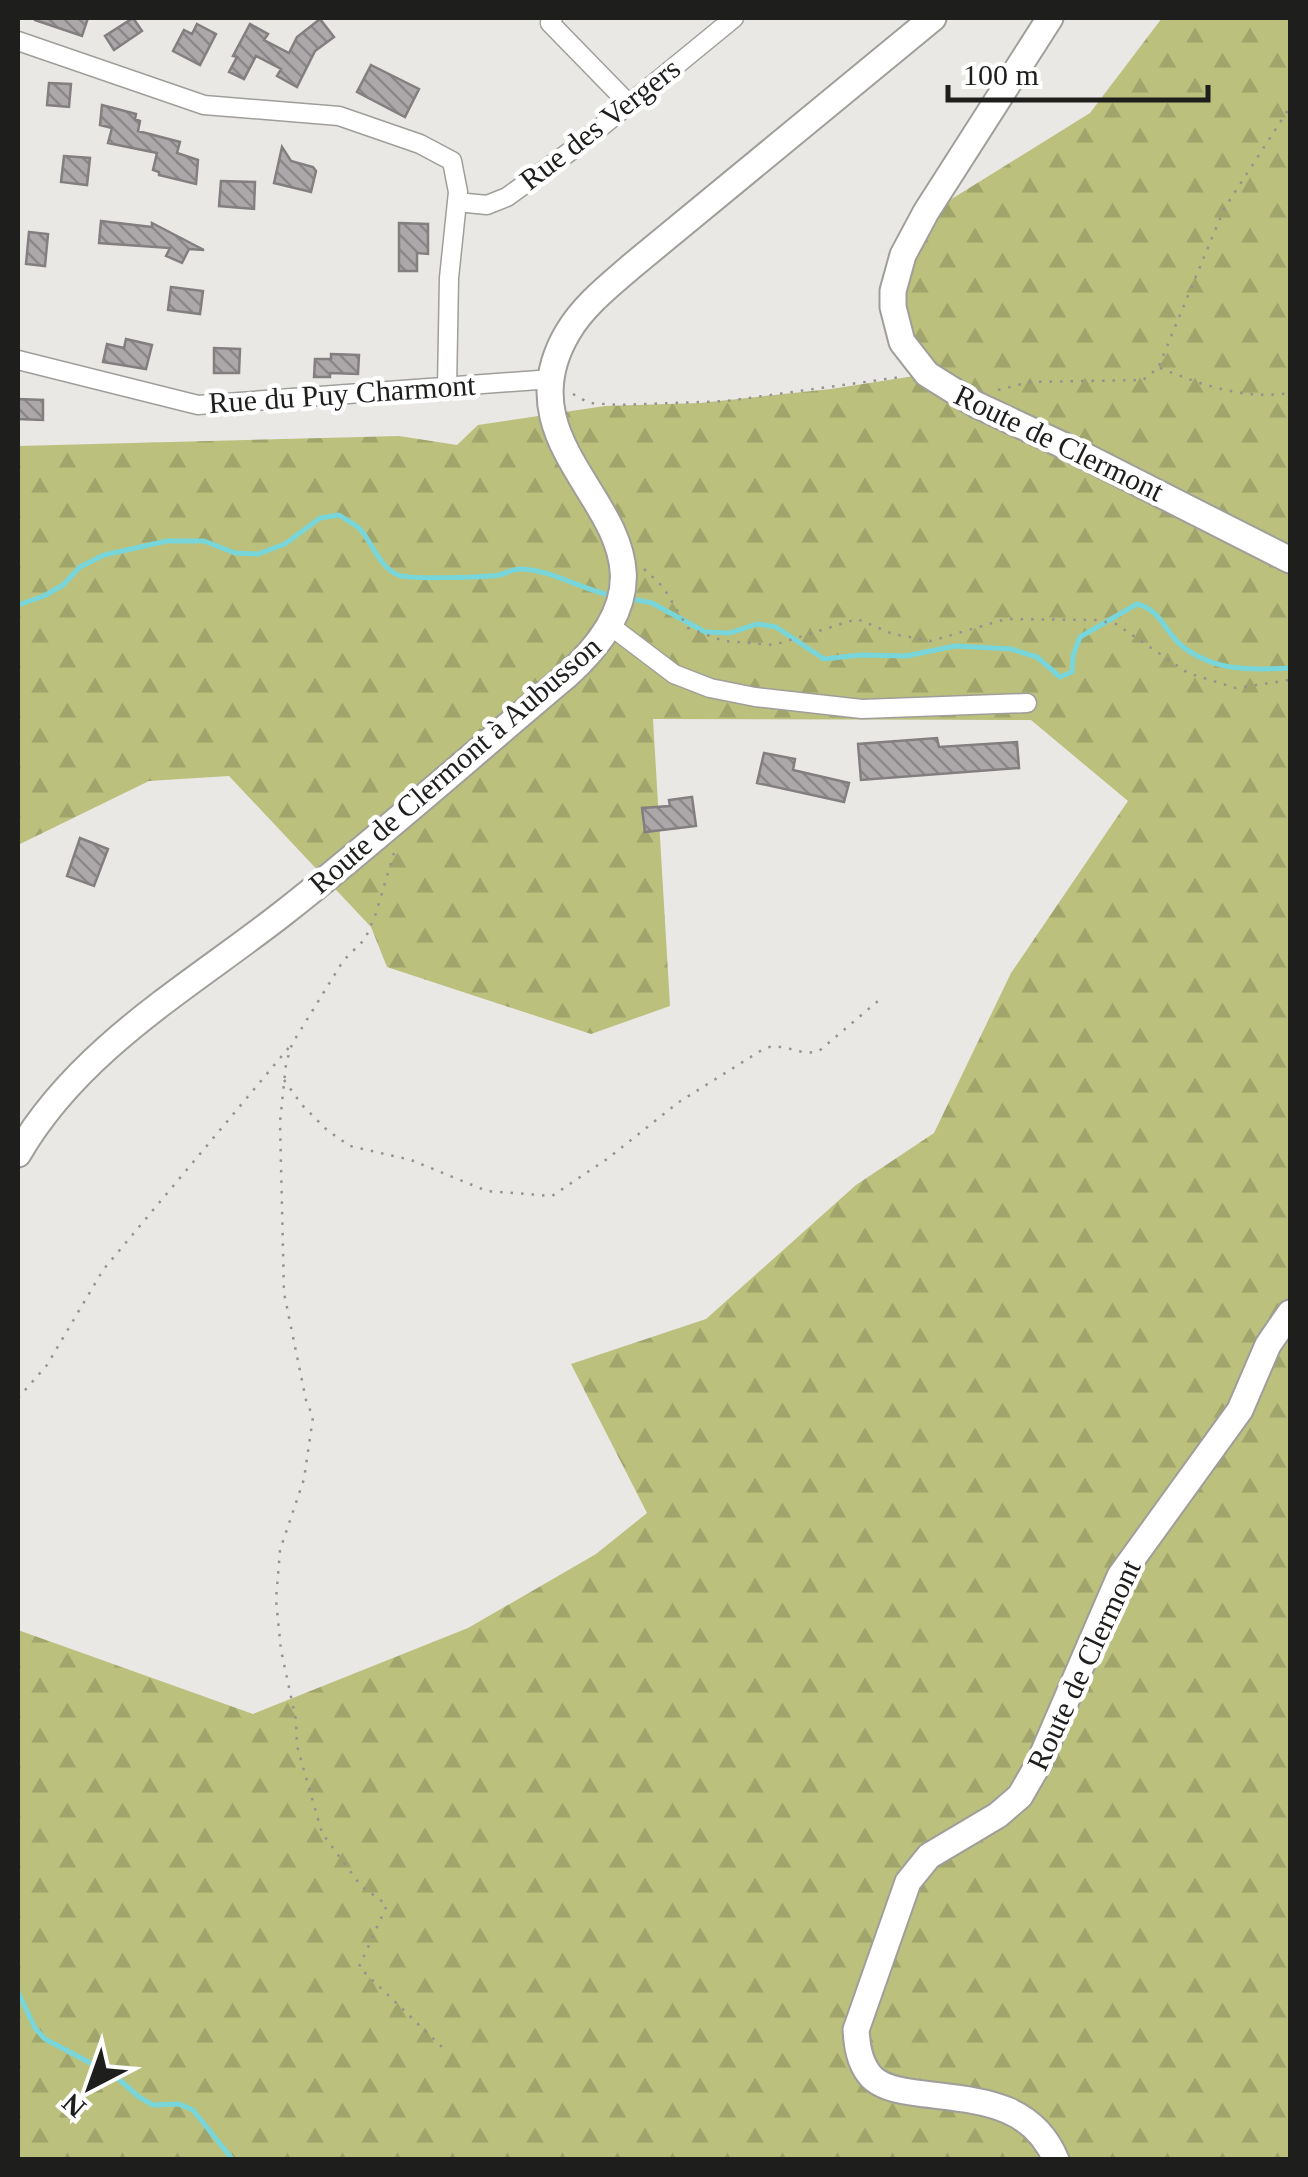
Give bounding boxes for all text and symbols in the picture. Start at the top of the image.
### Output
scale bar [948,40,1208,102]
street label: Rue des Vergers [513,51,686,196]
text: 100 m [963,58,1039,91]
street label: Rue du Puy Charmont [207,368,477,419]
street label: Route de Clermont [949,378,1170,508]
street label: Route de Clermont à Aubusson [302,629,607,900]
street label: Route de Clermont [1020,1554,1147,1775]
north arrow [40,2037,140,2137]
text: N [56,2087,92,2124]

